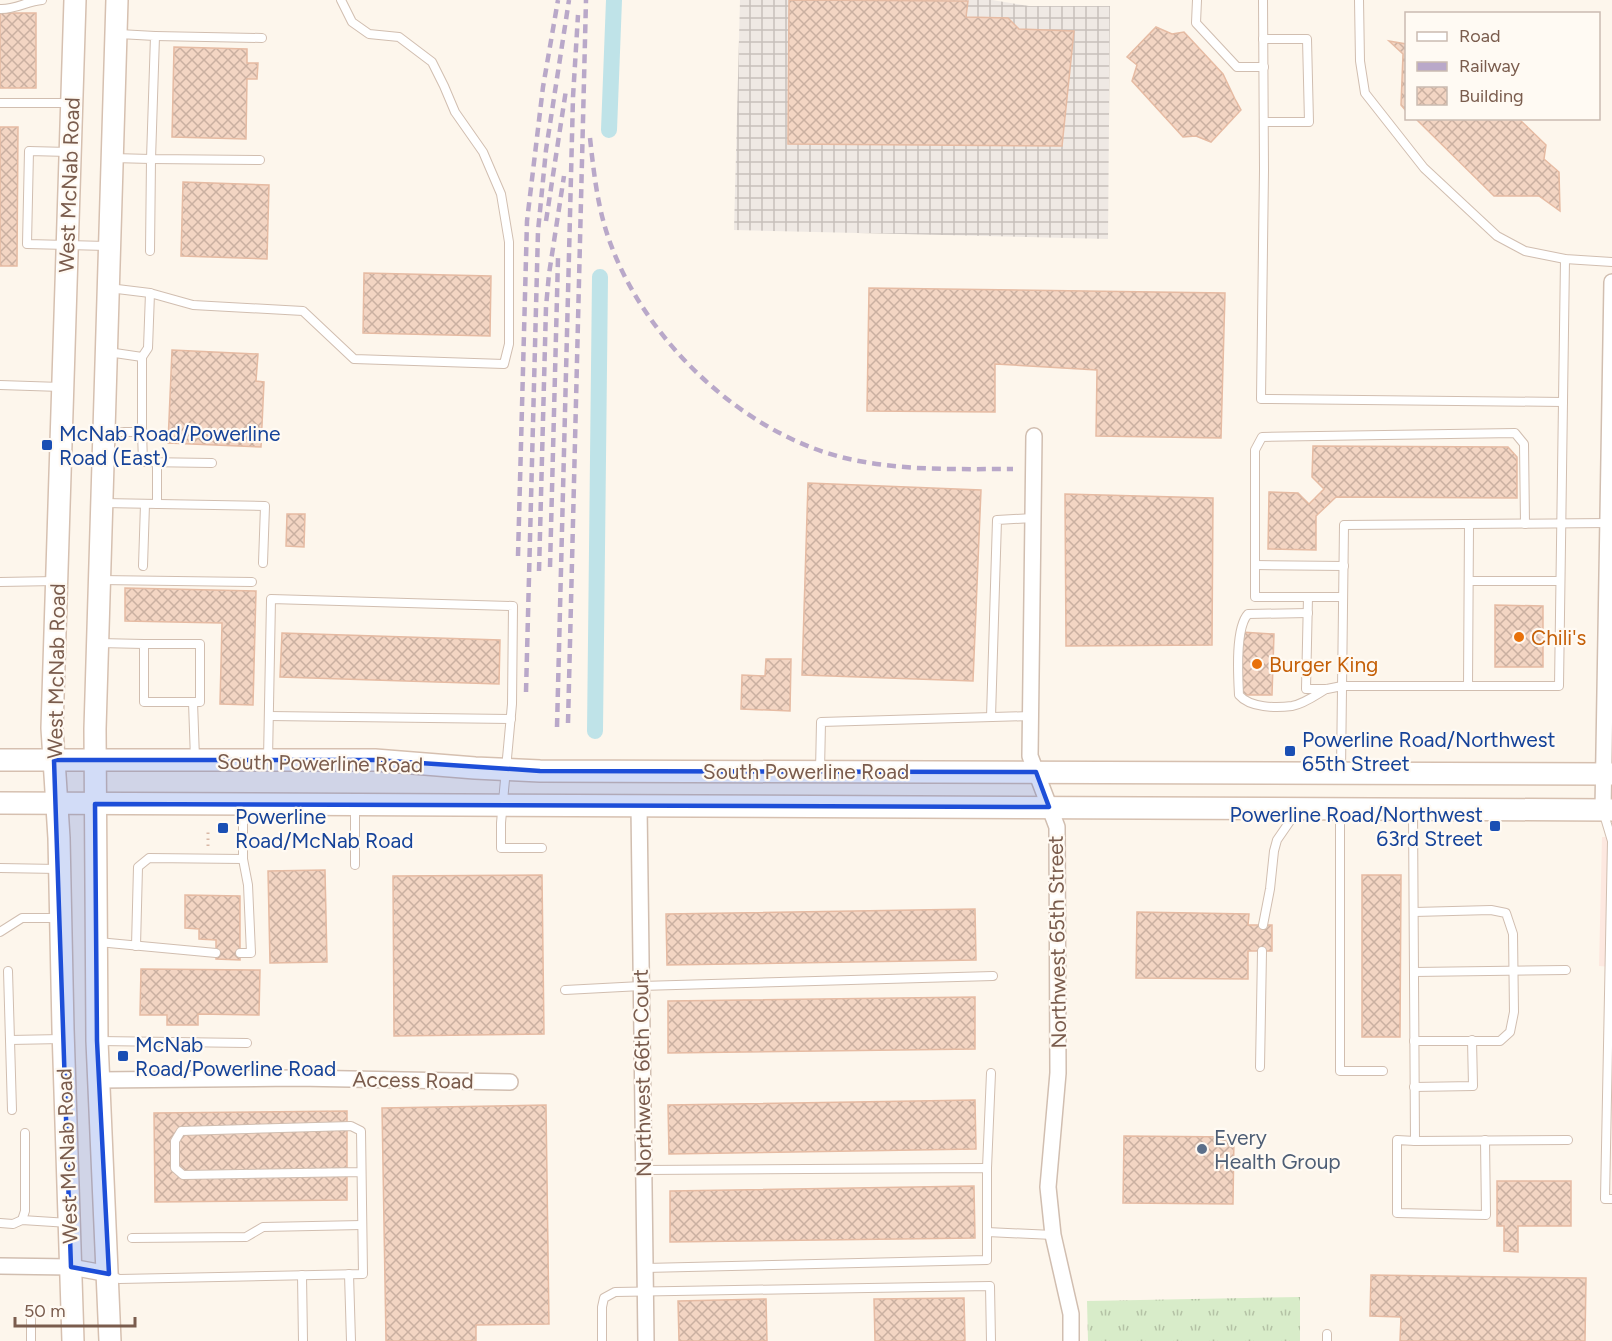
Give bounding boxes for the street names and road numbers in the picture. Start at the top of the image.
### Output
street label: West McNab Road [53,97,85,273]
street label: West McNab Road [42,583,70,759]
street label: South Powerline Road [217,749,423,777]
street label: South Powerline Road [703,759,909,784]
street label: Northwest 65th Street [1043,835,1071,1049]
street label: Northwest 66th Court [628,969,656,1177]
street label: Access Road [352,1066,474,1094]
street label: West McNab Road [51,1068,83,1244]

